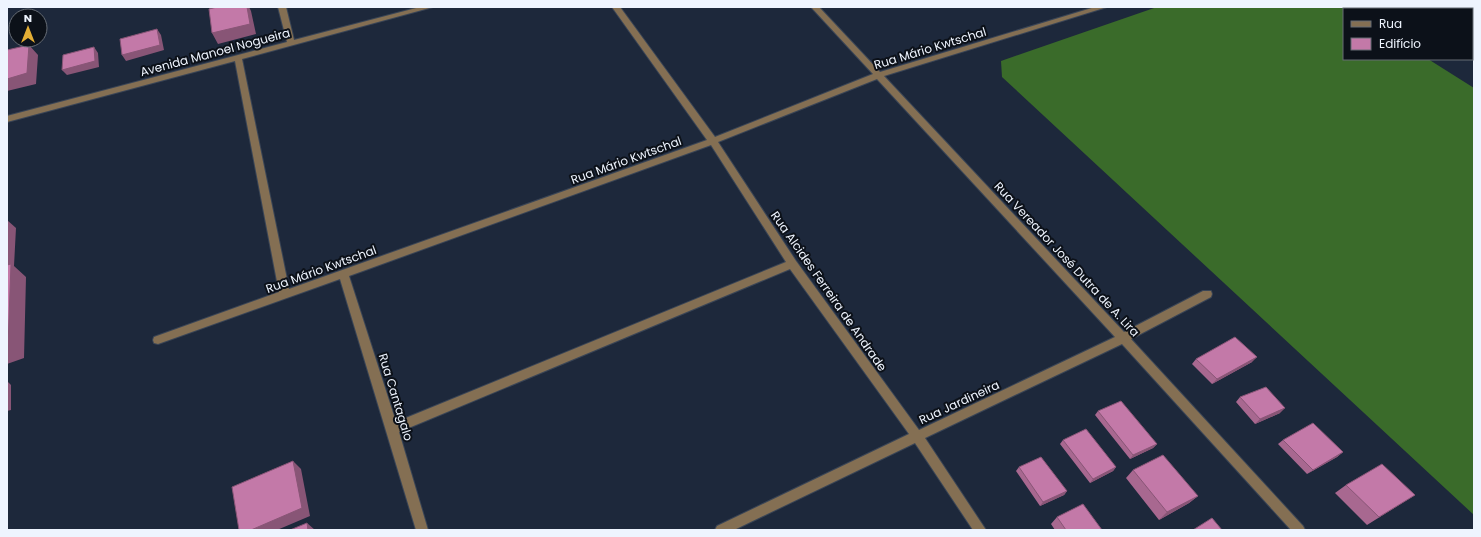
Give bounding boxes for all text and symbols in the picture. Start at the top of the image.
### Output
north arrow [8,8,48,48]
legend [1343,8,1473,60]
text: N [24,10,32,26]
text: Rua [1379,15,1402,32]
street label: Rua Mário Kwtschal [872,23,988,73]
street label: Avenida Manoel Nogueira [138,24,292,80]
text: Edifício [1379,35,1421,52]
street label: Rua Mário Kwtschal [568,132,684,188]
street label: Rua Vereador José Dutra de A. Lira [991,178,1143,340]
street label: Rua Alcides Ferreira de Andrade [767,207,891,375]
street label: Rua Mário Kwtschal [263,241,379,297]
street label: Rua Cantagalo [375,351,417,443]
street label: Rua Jardineira [916,376,1002,428]

